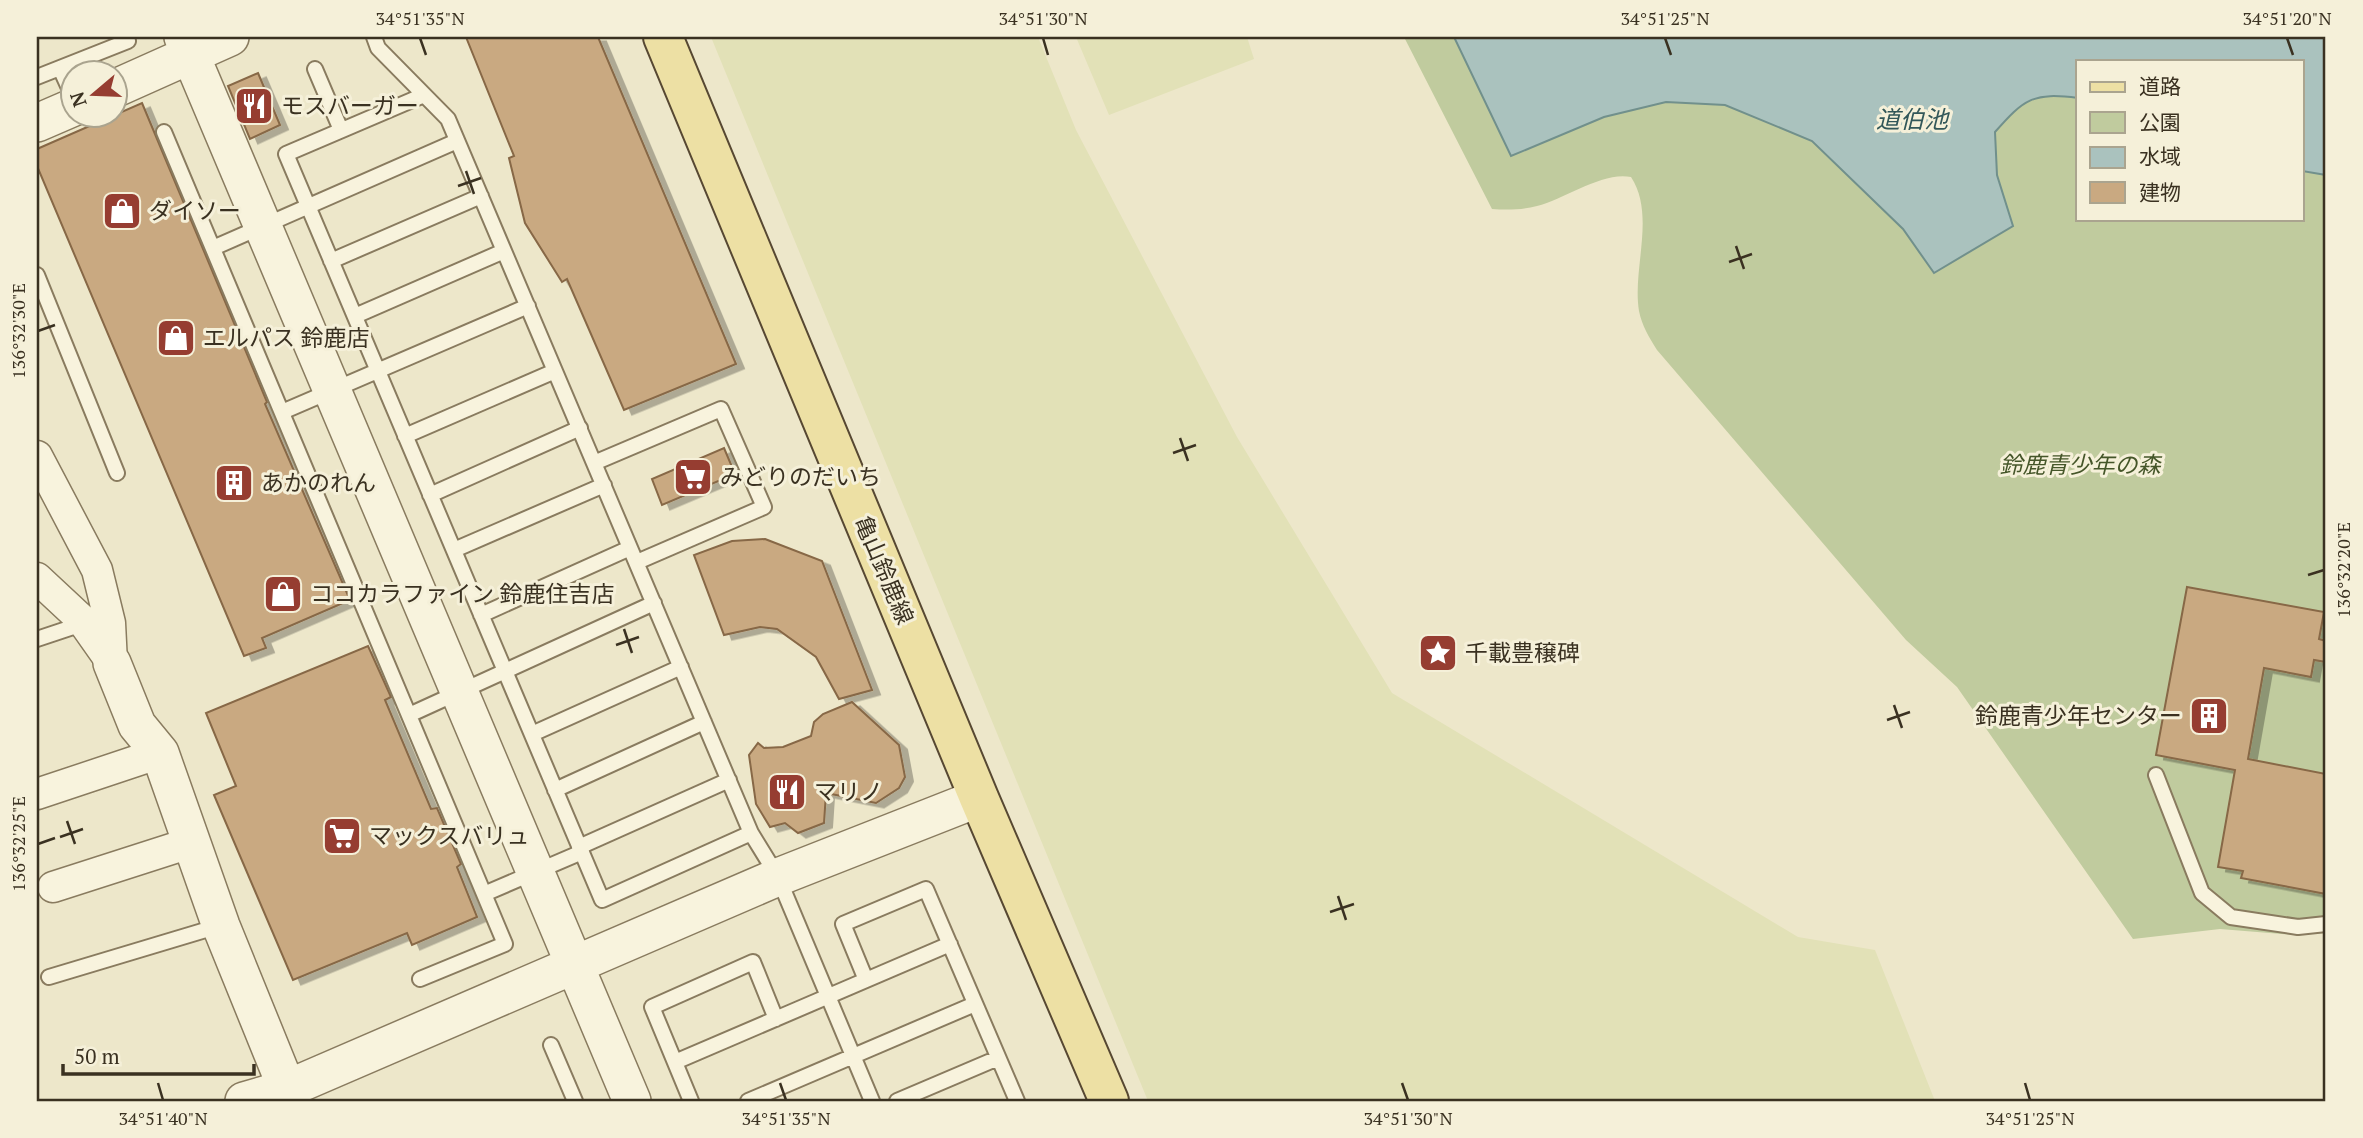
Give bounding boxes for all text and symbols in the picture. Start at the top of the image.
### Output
text: 34°51'35"N [375,6,465,30]
text: 34°51'30"N [998,6,1088,30]
text: 34°51'25"N [1620,6,1710,30]
text: 34°51'20"N [2242,6,2332,30]
north arrow [60,60,130,130]
legend [2076,60,2304,220]
text: 道路 [2139,72,2181,100]
restaurant icon: モスバーガー [233,85,275,127]
text: N [63,88,92,111]
place label: モスバーガー [281,90,419,121]
water label: 道伯池 [1876,103,1950,135]
text: 公園 [2139,108,2181,136]
text: 水域 [2139,142,2181,170]
text: 建物 [2139,178,2181,206]
shop icon: ダイソー [101,190,143,232]
place label: ダイソー [149,195,241,226]
text: 136°32'30"E [6,283,30,379]
shop icon: エルパス 鈴鹿店 [155,317,197,359]
place label: エルパス 鈴鹿店 [203,322,370,353]
park label: 鈴鹿青少年の森 [2000,449,2163,480]
supermarket icon: みどりのだいち [672,456,714,498]
place label: みどりのだいち [720,461,881,492]
building icon: あかのれん [213,462,255,504]
place label: あかのれん [261,467,376,498]
street label: 亀山鈴鹿線 [848,511,921,629]
text: 136°32'20"E [2331,522,2355,618]
shop icon: ココカラファイン 鈴鹿住吉店 [262,573,304,615]
place label: ココカラファイン 鈴鹿住吉店 [310,578,615,609]
place icon: 千載豊穣碑 [1417,632,1459,674]
place label: 千載豊穣碑 [1465,637,1580,668]
building icon: 鈴鹿青少年センター [2188,695,2230,737]
place label: 鈴鹿青少年センター [1975,700,2182,731]
restaurant icon: マリノ [766,771,808,813]
place label: マリノ [814,776,883,807]
text: 136°32'25"E [6,796,30,892]
supermarket icon: マックスバリュ [321,815,363,857]
place label: マックスバリュ [369,820,529,851]
scale bar [63,1033,254,1077]
text: 50 m [74,1042,120,1070]
text: 34°51'40"N [118,1106,208,1130]
text: 34°51'35"N [741,1106,831,1130]
text: 34°51'30"N [1363,1106,1453,1130]
text: 34°51'25"N [1985,1106,2075,1130]

